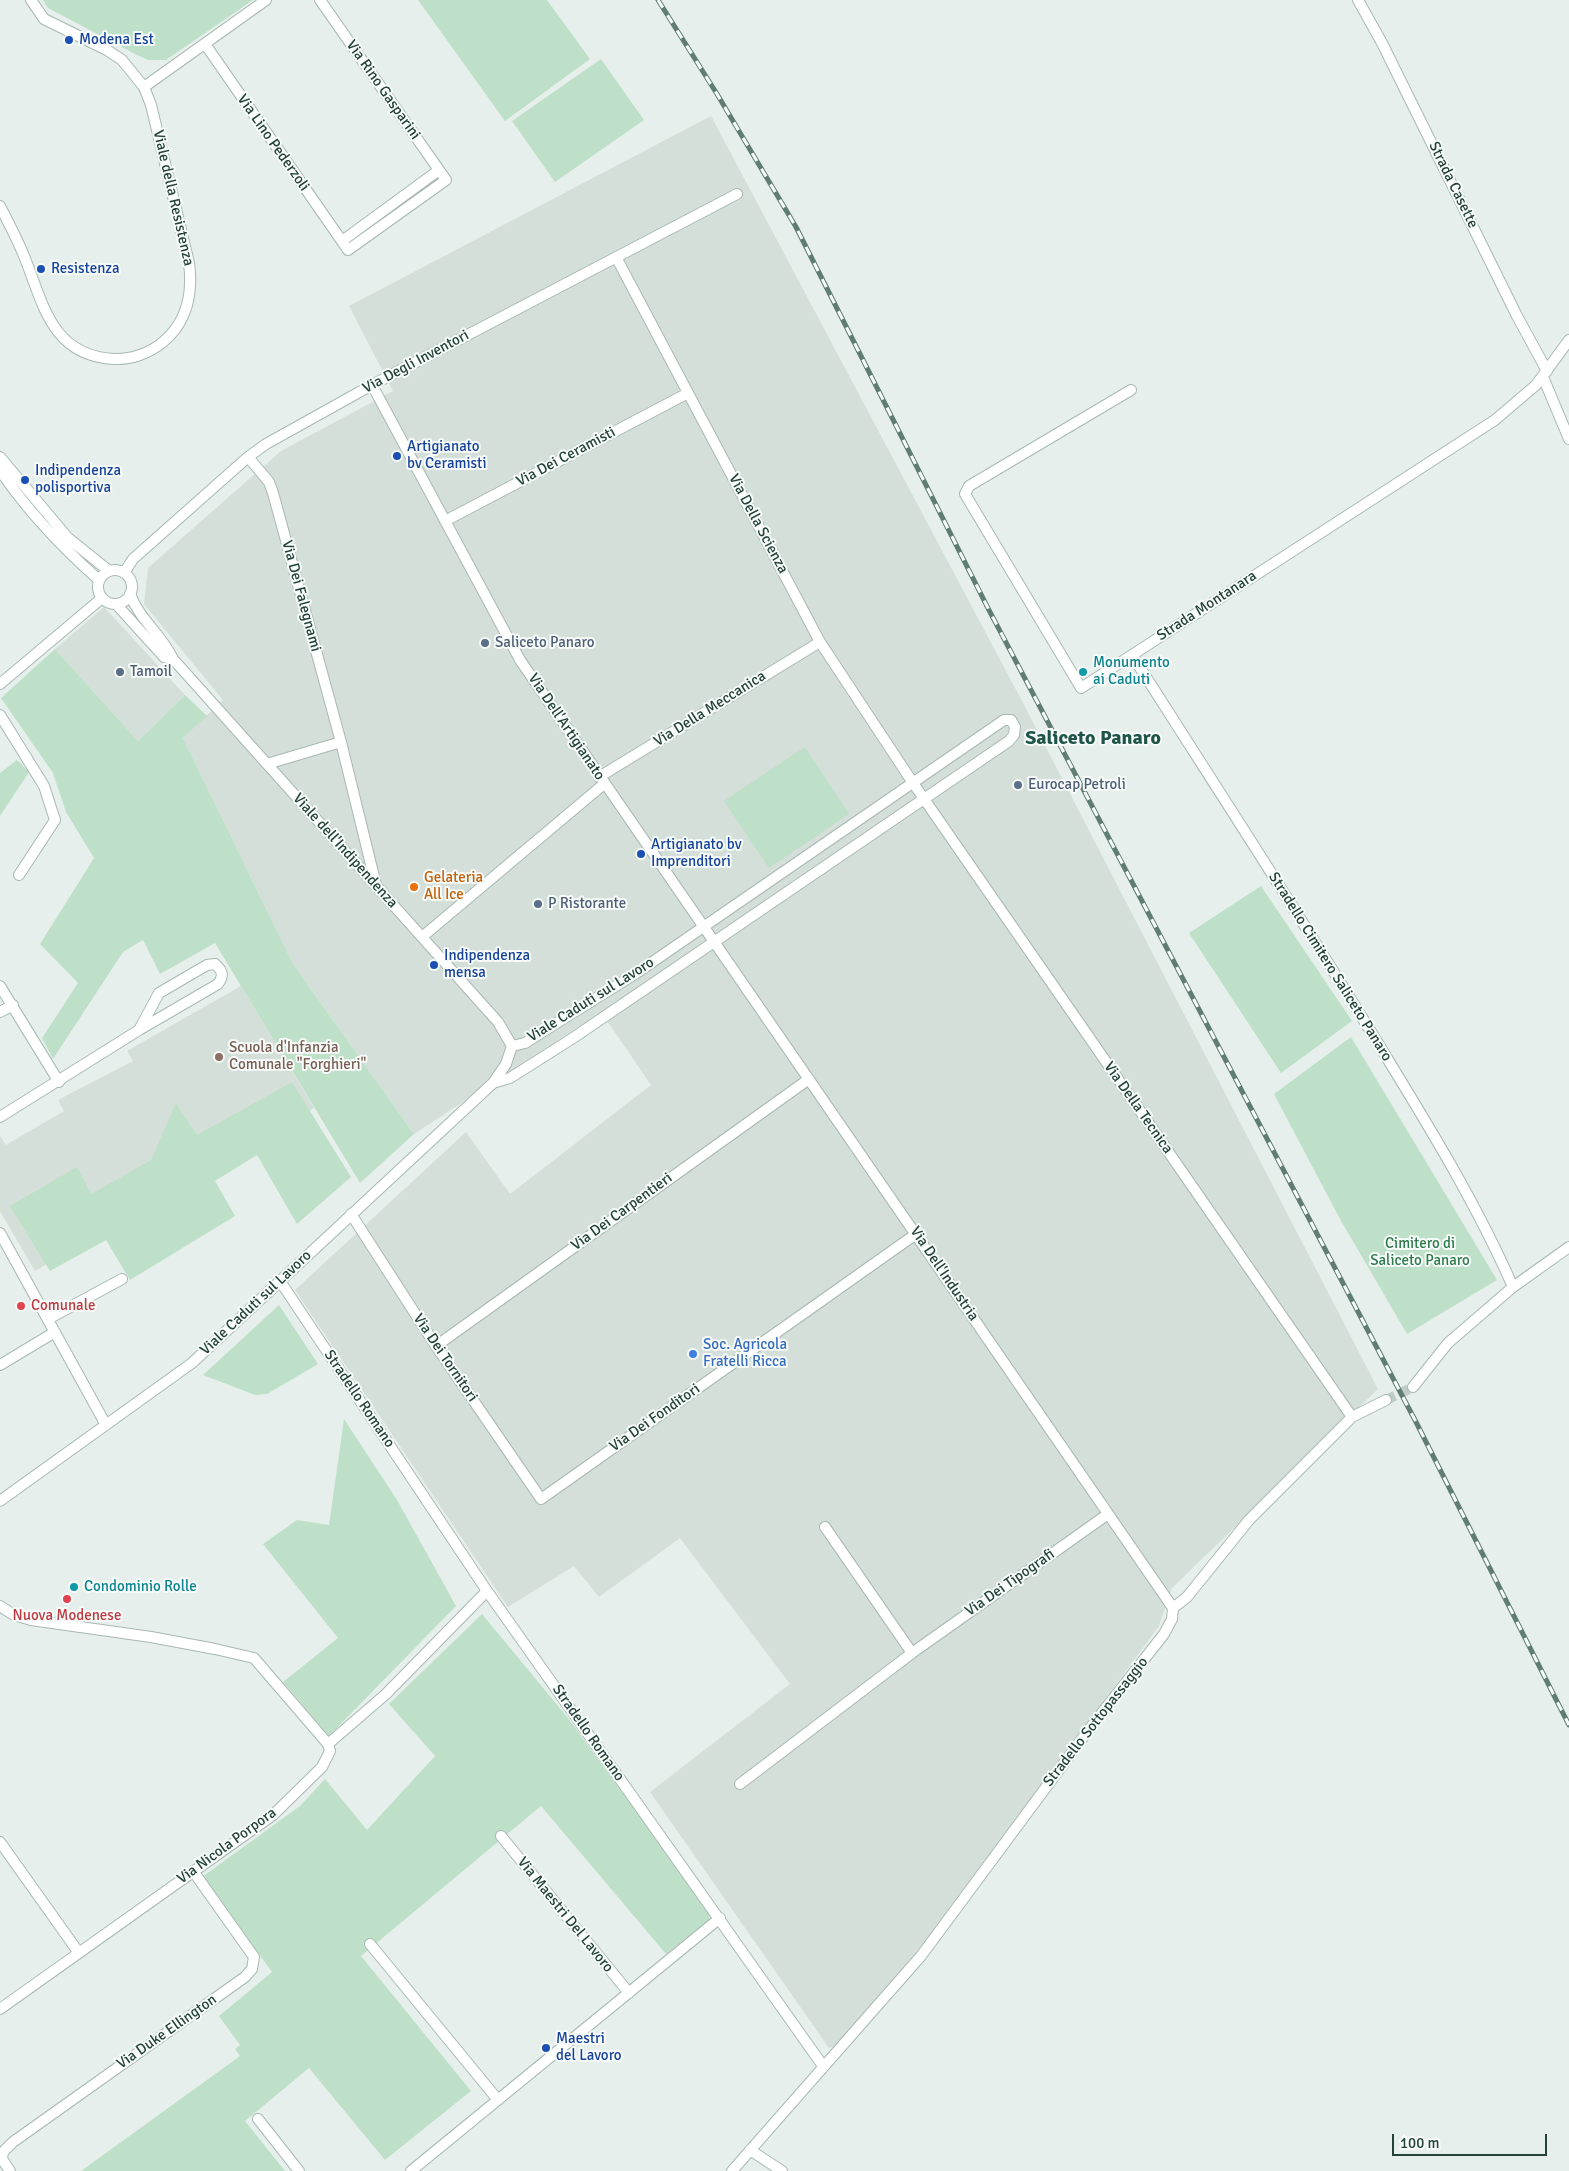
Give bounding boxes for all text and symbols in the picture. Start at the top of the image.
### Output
place label: Modena Est [79,31,154,49]
marker: Modena Est [63,34,75,46]
street label: Via Rino Gasparini [342,37,424,143]
street label: Via Lino Pederzoli [233,91,313,195]
street label: Viale della Resistenza [149,128,197,268]
street label: Strada Casette [1424,139,1482,231]
place label: Resistenza [51,260,120,278]
marker: Resistenza [35,263,47,275]
street label: Via Degli Inventori [360,326,472,398]
street label: Via Dei Ceramisti [513,423,619,491]
place label: Artigianato bv Ceramisti [407,438,487,473]
marker: Artigianato bv Ceramisti [391,450,403,462]
place label: Indipendenza polisportiva [35,462,121,497]
street label: Via Della Scienza [724,471,792,577]
marker: Indipendenza polisportiva [19,474,31,486]
street label: Via Dei Falegnami [277,538,325,654]
street label: Strada Montanara [1154,567,1260,645]
place label: Saliceto Panaro [495,634,595,652]
marker: Saliceto Panaro [479,637,491,649]
place label: Monumento ai Caduti [1093,654,1170,689]
place label: Tamoil [130,663,172,681]
marker: Tamoil [114,666,126,678]
marker: Monumento ai Caduti [1077,666,1089,678]
street label: Via Della Meccanica [651,667,769,751]
street label: Via Dell'Artigianato [524,670,608,784]
district label: Saliceto Panaro [1025,727,1161,751]
place label: Eurocap Petroli [1028,776,1126,794]
marker: Eurocap Petroli [1012,779,1024,791]
street label: Viale dell'Indipendenza [289,790,401,912]
place label: Artigianato bv Imprenditori [651,836,742,871]
marker: Artigianato bv Imprenditori [635,848,647,860]
place label: Gelateria All Ice [424,869,483,904]
street label: Stradello Cimitero Saliceto Panaro [1264,869,1396,1065]
marker: Gelateria All Ice [408,881,420,893]
place label: P Ristorante [548,895,626,913]
marker: P Ristorante [532,898,544,910]
place label: Indipendenza mensa [444,947,530,982]
street label: Viale Caduti sul Lavoro [524,954,658,1046]
marker: Indipendenza mensa [428,959,440,971]
place label: Scuola d'Infanzia Comunale "Forghieri" [229,1039,366,1074]
marker: Scuola d'Infanzia Comunale "Forghieri" [213,1051,225,1063]
street label: Via Della Tecnica [1100,1059,1176,1157]
street label: Via Dei Carpentieri [568,1169,676,1255]
street label: Via Dell'Industria [906,1223,982,1325]
park label: Cimitero di Saliceto Panaro [1370,1235,1470,1270]
street label: Viale Caduti sul Lavoro [197,1247,315,1359]
place label: Comunale [31,1297,95,1315]
marker: Comunale [15,1300,27,1312]
street label: Via Dei Tornitori [409,1310,481,1406]
place label: Soc. Agricola Fratelli Ricca [703,1336,787,1371]
street label: Stradello Romano [320,1347,398,1451]
marker: Soc. Agricola Fratelli Ricca [687,1348,699,1360]
street label: Via Dei Fonditori [606,1380,704,1456]
street label: Via Dei Tipografi [962,1546,1058,1620]
place label: Condominio Rolle [84,1578,197,1596]
marker: Condominio Rolle [68,1581,80,1593]
marker: Nuova Modenese [61,1593,73,1605]
place label: Nuova Modenese [13,1607,121,1625]
street label: Stradello Sottopassaggio [1040,1654,1152,1790]
street label: Stradello Romano [548,1681,628,1785]
street label: Via Nicola Porpora [174,1804,280,1888]
street label: Via Maestri Del Lavoro [513,1854,617,1976]
street label: Via Duke Ellington [114,1991,220,2073]
place label: Maestri del Lavoro [556,2030,622,2065]
marker: Maestri del Lavoro [540,2042,552,2054]
scale bar [1394,2124,1549,2156]
text: 100 m [1400,2134,1440,2152]

